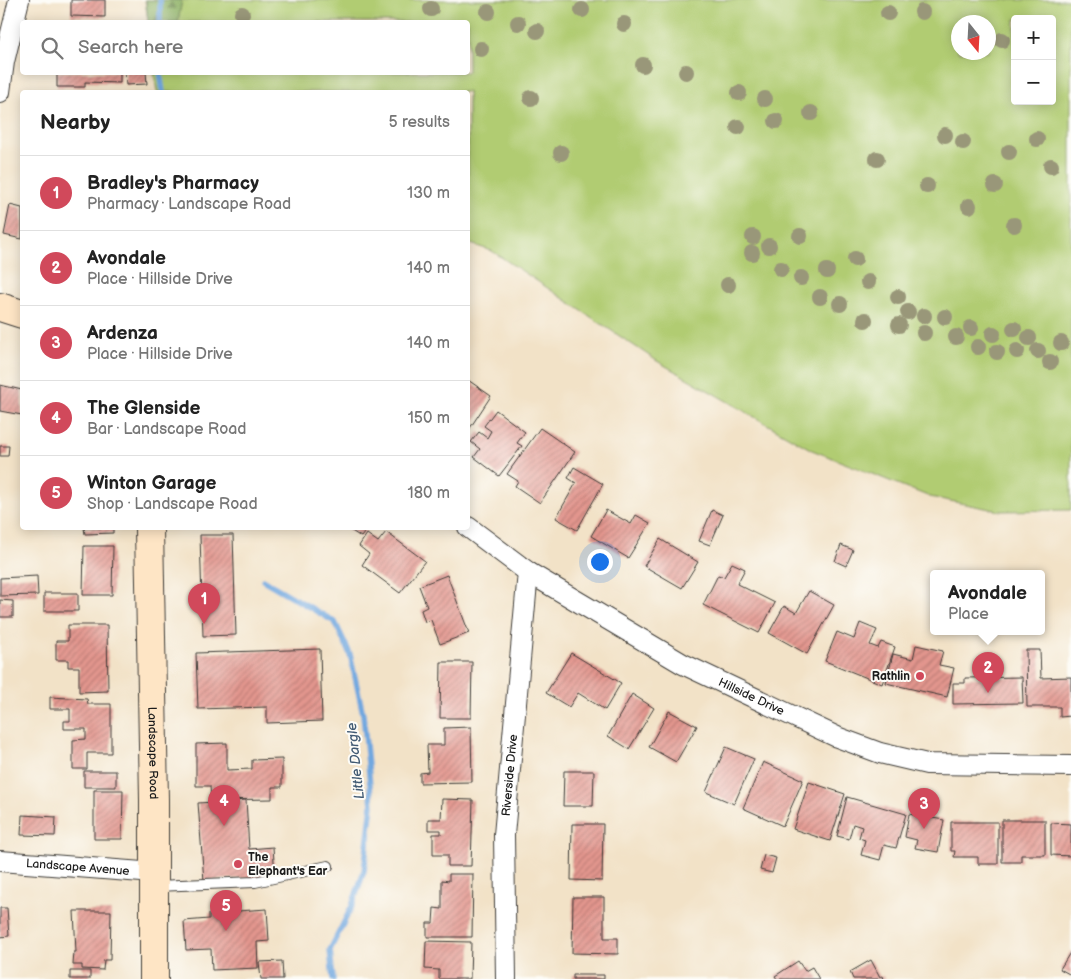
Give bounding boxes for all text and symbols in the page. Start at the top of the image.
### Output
north arrow [951,15,996,60]
map controls [1011,15,1056,105]
button: + [1011,15,1056,60]
search box [20,20,470,75]
icon: search [38,34,66,62]
text: Search here [78,36,183,59]
button: − [1011,60,1056,105]
text: Nearby [40,110,110,135]
text: 5 results [388,113,450,132]
text: Bradley's Pharmacy [87,172,259,195]
text: 1 [53,184,59,203]
text: 130 m [407,184,450,203]
text: Pharmacy · Landscape Road [87,195,291,214]
text: Avondale [87,247,166,270]
text: 2 [51,259,61,278]
text: 140 m [407,259,450,278]
text: Place · Hillside Drive [87,270,233,289]
text: Ardenza [87,322,158,345]
text: 3 [51,334,61,353]
text: 140 m [407,334,450,353]
text: Place · Hillside Drive [87,345,233,364]
text: The Glenside [87,397,201,420]
text: 4 [51,409,61,428]
text: 150 m [408,409,450,428]
text: Bar · Landscape Road [87,420,246,439]
text: Winton Garage [87,472,216,495]
text: 5 [51,484,61,503]
text: 180 m [408,484,450,503]
text: Shop · Landscape Road [87,495,258,514]
your location [587,549,613,575]
popup [930,570,1045,635]
text: Avondale [948,582,1027,605]
pin: 1 [188,583,220,624]
text: Place [948,605,989,624]
pin: 2 [972,652,1004,693]
place label: Rathlin [872,669,910,684]
marker: Rathlin [914,670,926,682]
street label: Hillside Drive [716,675,787,719]
street label: Landscape Road [144,707,161,799]
water label: Little Dargle [343,722,368,800]
street label: Riverside Drive [499,734,521,817]
pin: 4 [208,785,240,826]
pin: 3 [908,788,940,829]
place label: The Elephant's Ear [248,850,328,879]
street label: Landscape Avenue [25,856,130,879]
marker: The Elephant's Ear [232,858,244,870]
pin: 5 [210,890,242,931]

